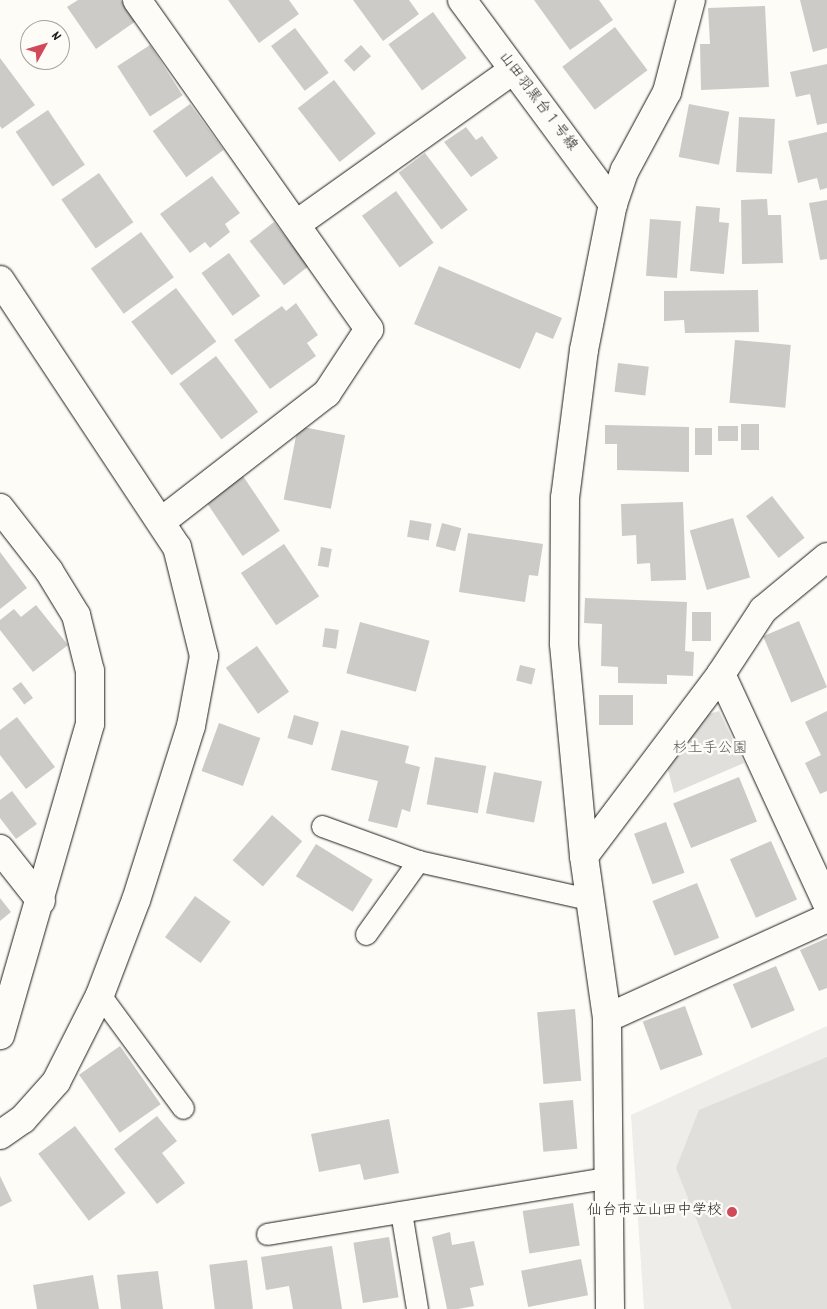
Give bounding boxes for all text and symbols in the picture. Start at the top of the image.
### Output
north arrow [20,20,70,70]
text: N [46,27,66,45]
street label: 山田羽黒台１号線 [494,49,580,155]
park label: 杉土手公園 [673,741,747,759]
place label: 仙台市立山田中学校 [587,1203,722,1221]
marker: 仙台市立山田中学校 [726,1206,738,1218]

